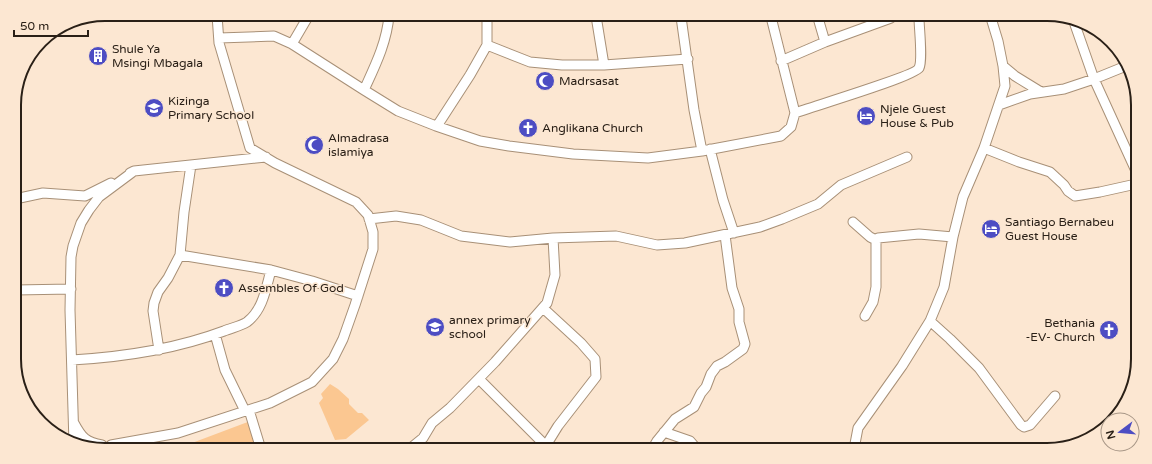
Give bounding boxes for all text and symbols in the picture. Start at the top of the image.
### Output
scale bar [14,12,88,38]
text: 50 m [20,19,49,33]
place label: Shule Ya Msingi Mbagala [112,42,203,70]
building icon: Shule Ya Msingi Mbagala [87,45,109,67]
mosque icon: Madrsasat [534,70,556,92]
place label: Madrsasat [559,74,619,88]
place label: Kizinga Primary School [168,94,254,122]
school or university icon: Kizinga Primary School [143,97,165,119]
place label: Njele Guest House & Pub [880,102,954,130]
hotel icon: Njele Guest House & Pub [855,105,877,127]
church icon: Anglikana Church [517,117,539,139]
place label: Anglikana Church [542,121,643,135]
place label: Almadrasa islamiya [328,131,389,159]
mosque icon: Almadrasa islamiya [303,134,325,156]
place label: Santiago Bernabeu Guest House [1005,215,1114,243]
hotel icon: Santiago Bernabeu Guest House [980,218,1002,240]
church icon: Assembles Of God [213,277,235,299]
place label: Assembles Of God [238,281,344,295]
place label: annex primary school [449,313,531,341]
school or university icon: annex primary school [424,316,446,338]
place label: Bethania -EV- Church [1025,316,1095,344]
church icon: Bethania -EV- Church [1098,319,1120,341]
north arrow [1100,412,1140,452]
text: N [1103,429,1118,441]

